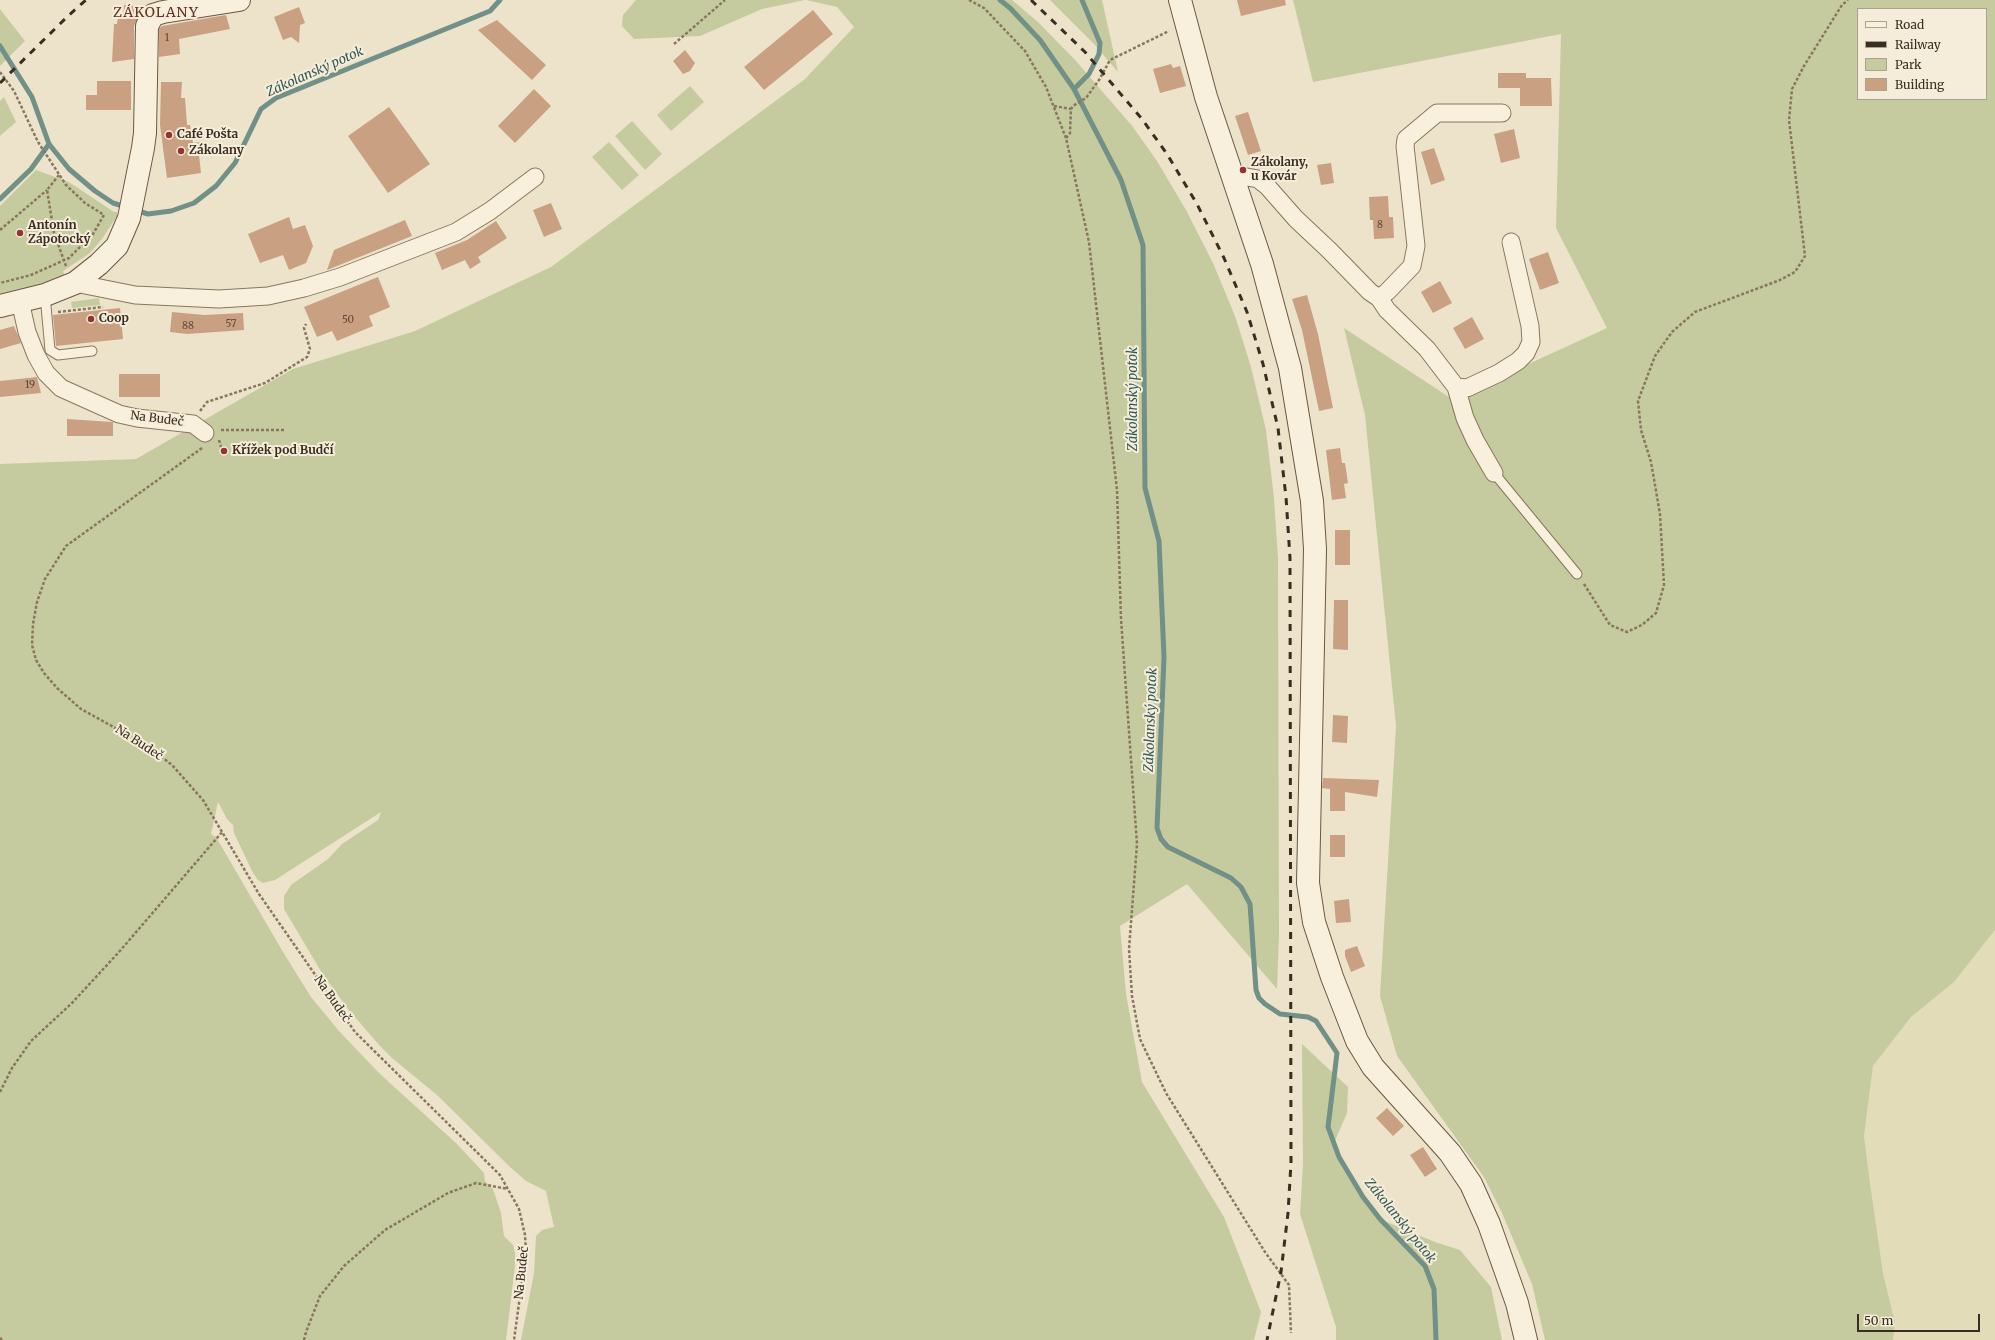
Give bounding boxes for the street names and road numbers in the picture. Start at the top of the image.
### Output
street label: Na Budeč [129,409,185,429]
street label: Na Budeč [113,722,165,764]
street label: Na Budeč [311,973,353,1025]
street label: Na Budeč [512,1246,532,1300]

